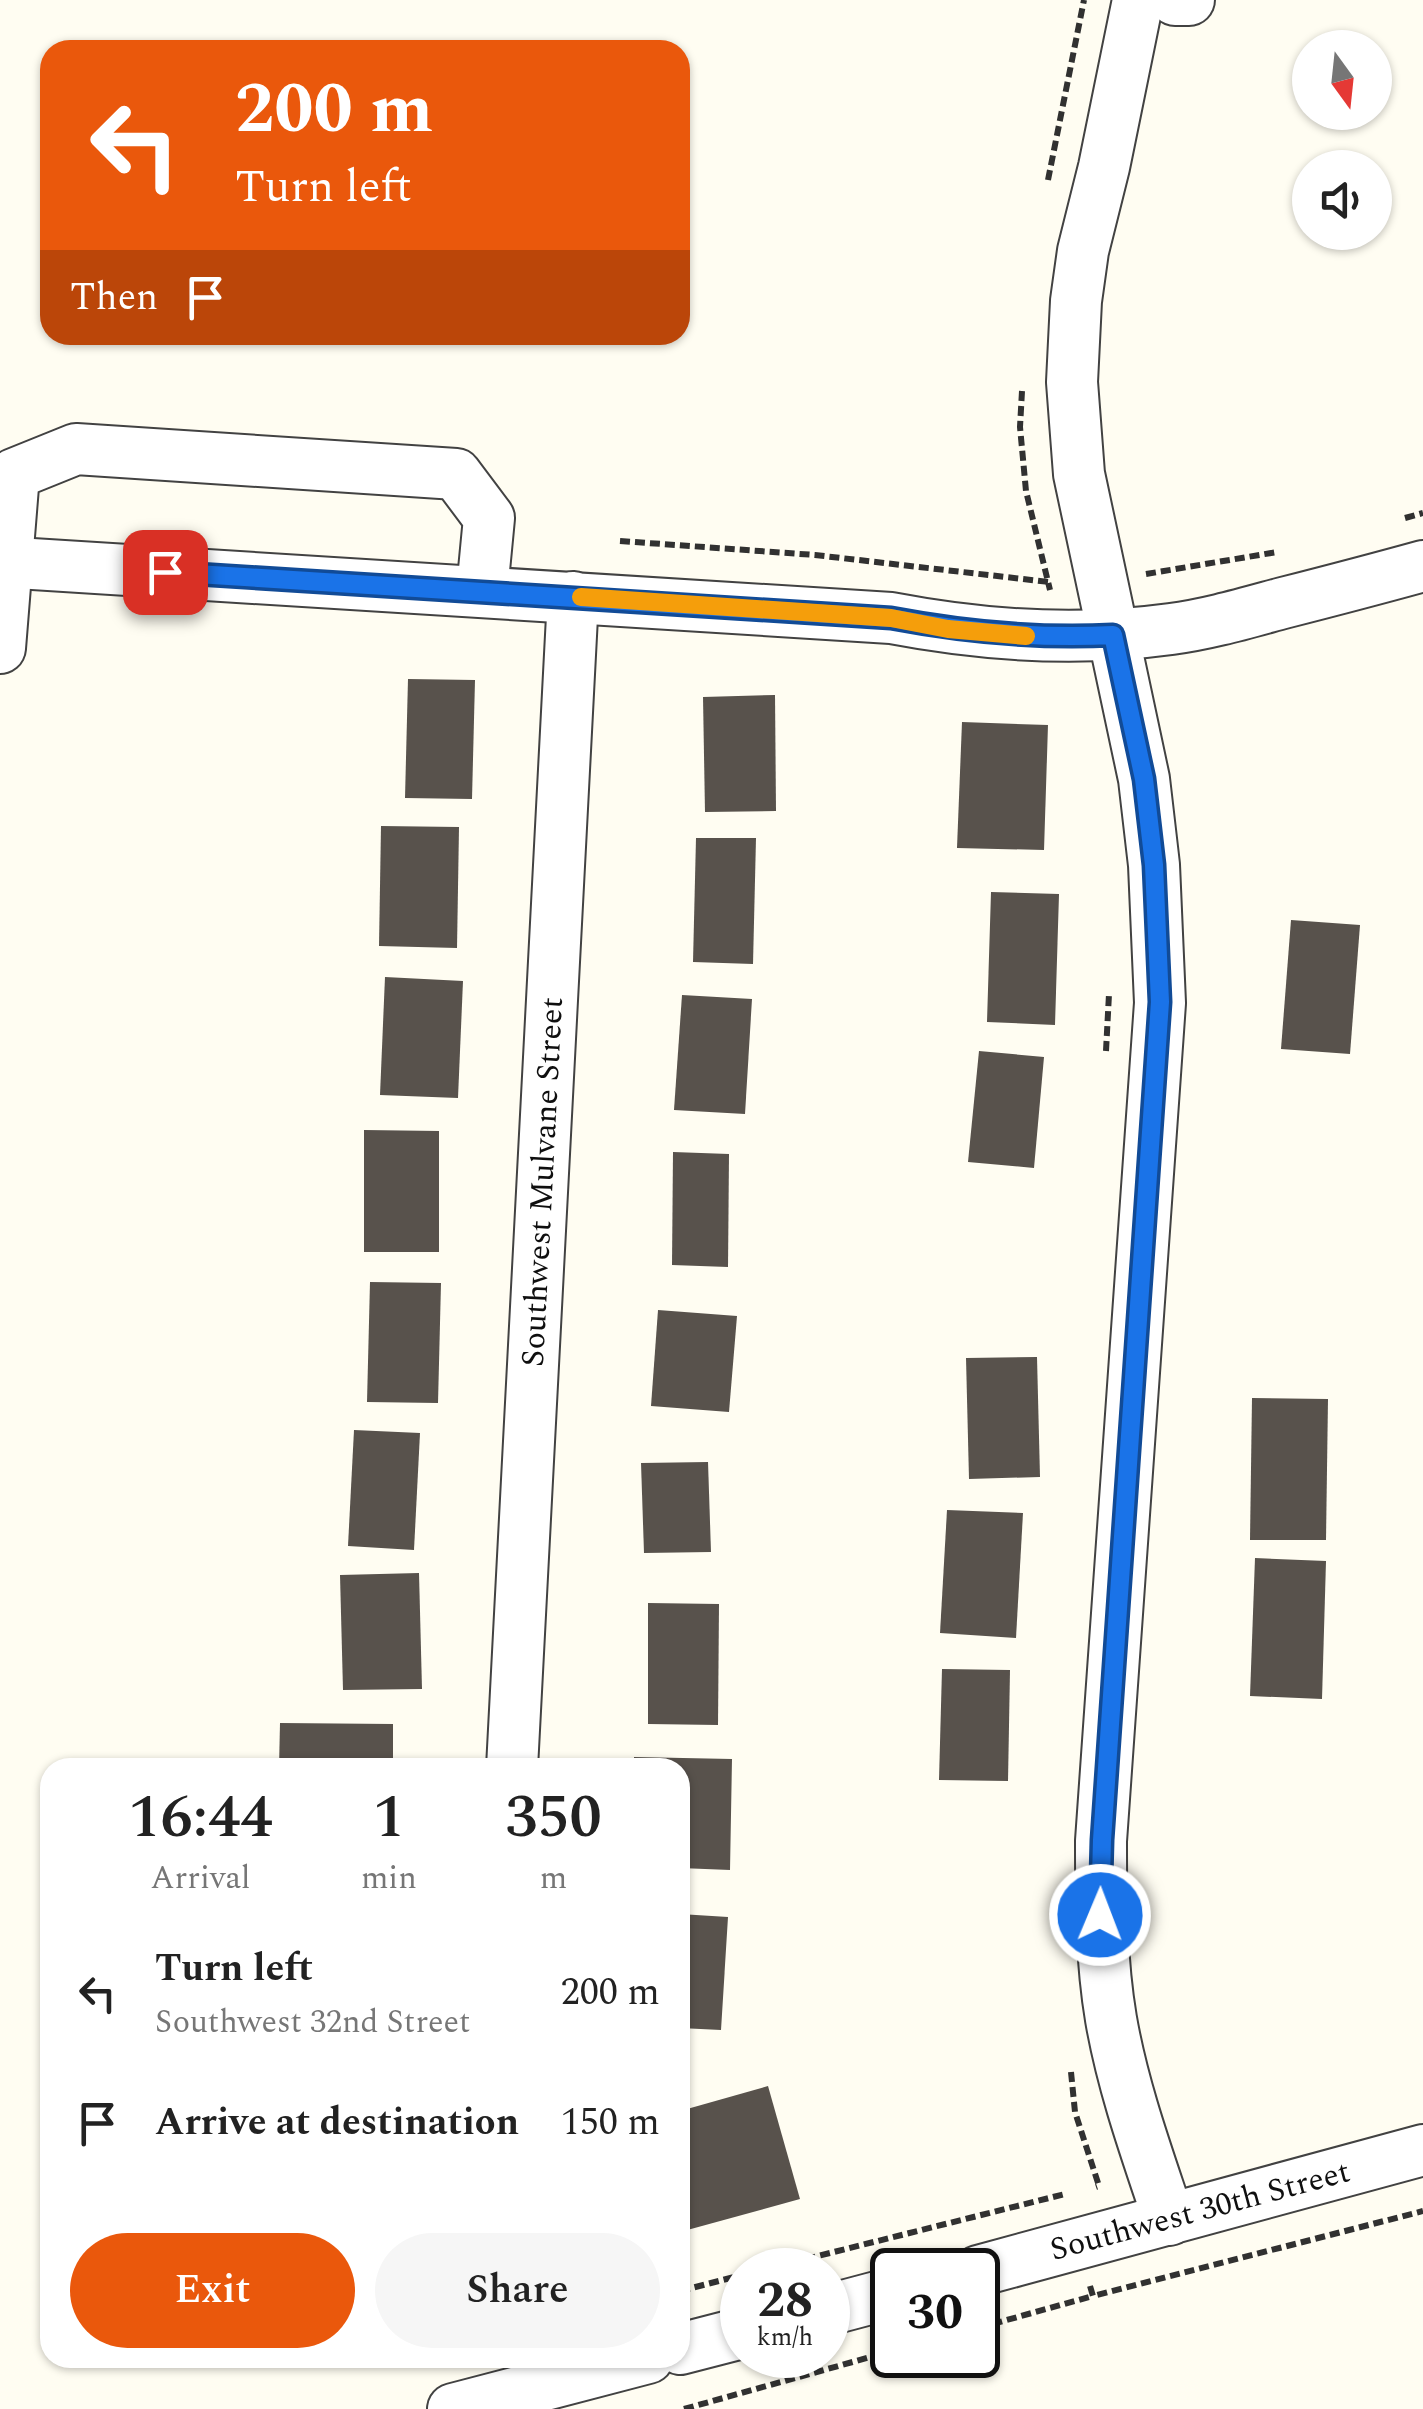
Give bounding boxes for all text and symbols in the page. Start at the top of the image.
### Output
north arrow [1292,30,1392,130]
map controls [1292,30,1392,250]
text: 200 m [235,57,433,163]
icon: left [70,80,200,210]
button: sound [1292,150,1392,250]
text: Turn left [235,153,412,222]
text: Then [70,269,158,327]
icon: arrive [178,270,233,325]
pin [123,530,208,615]
icon: arrive [138,545,193,600]
street label: Southwest Mulvane Street [509,996,577,1368]
text: 16:44 [128,1772,273,1864]
text: 1 [373,1772,405,1864]
text: 350 [505,1772,602,1864]
text: Arrival [151,1854,250,1903]
text: min [361,1854,417,1903]
text: m [540,1854,567,1903]
position arrow [1048,1863,1152,1967]
text: Turn left [155,1940,313,1998]
text: 200 m [561,1964,660,2022]
icon: left [70,1966,125,2021]
text: Southwest 32nd Street [155,1998,470,2047]
text: Arrive at destination [155,2094,519,2152]
text: 150 m [561,2094,660,2152]
icon: arrive [70,2096,125,2151]
street label: Southwest 30th Street [1044,2147,1356,2275]
button: Exit [70,2233,355,2348]
button: Share [375,2233,660,2348]
speed limit sign: 30 [870,2248,1000,2378]
text: 28 [757,2263,813,2339]
text: km/h [757,2319,813,2357]

